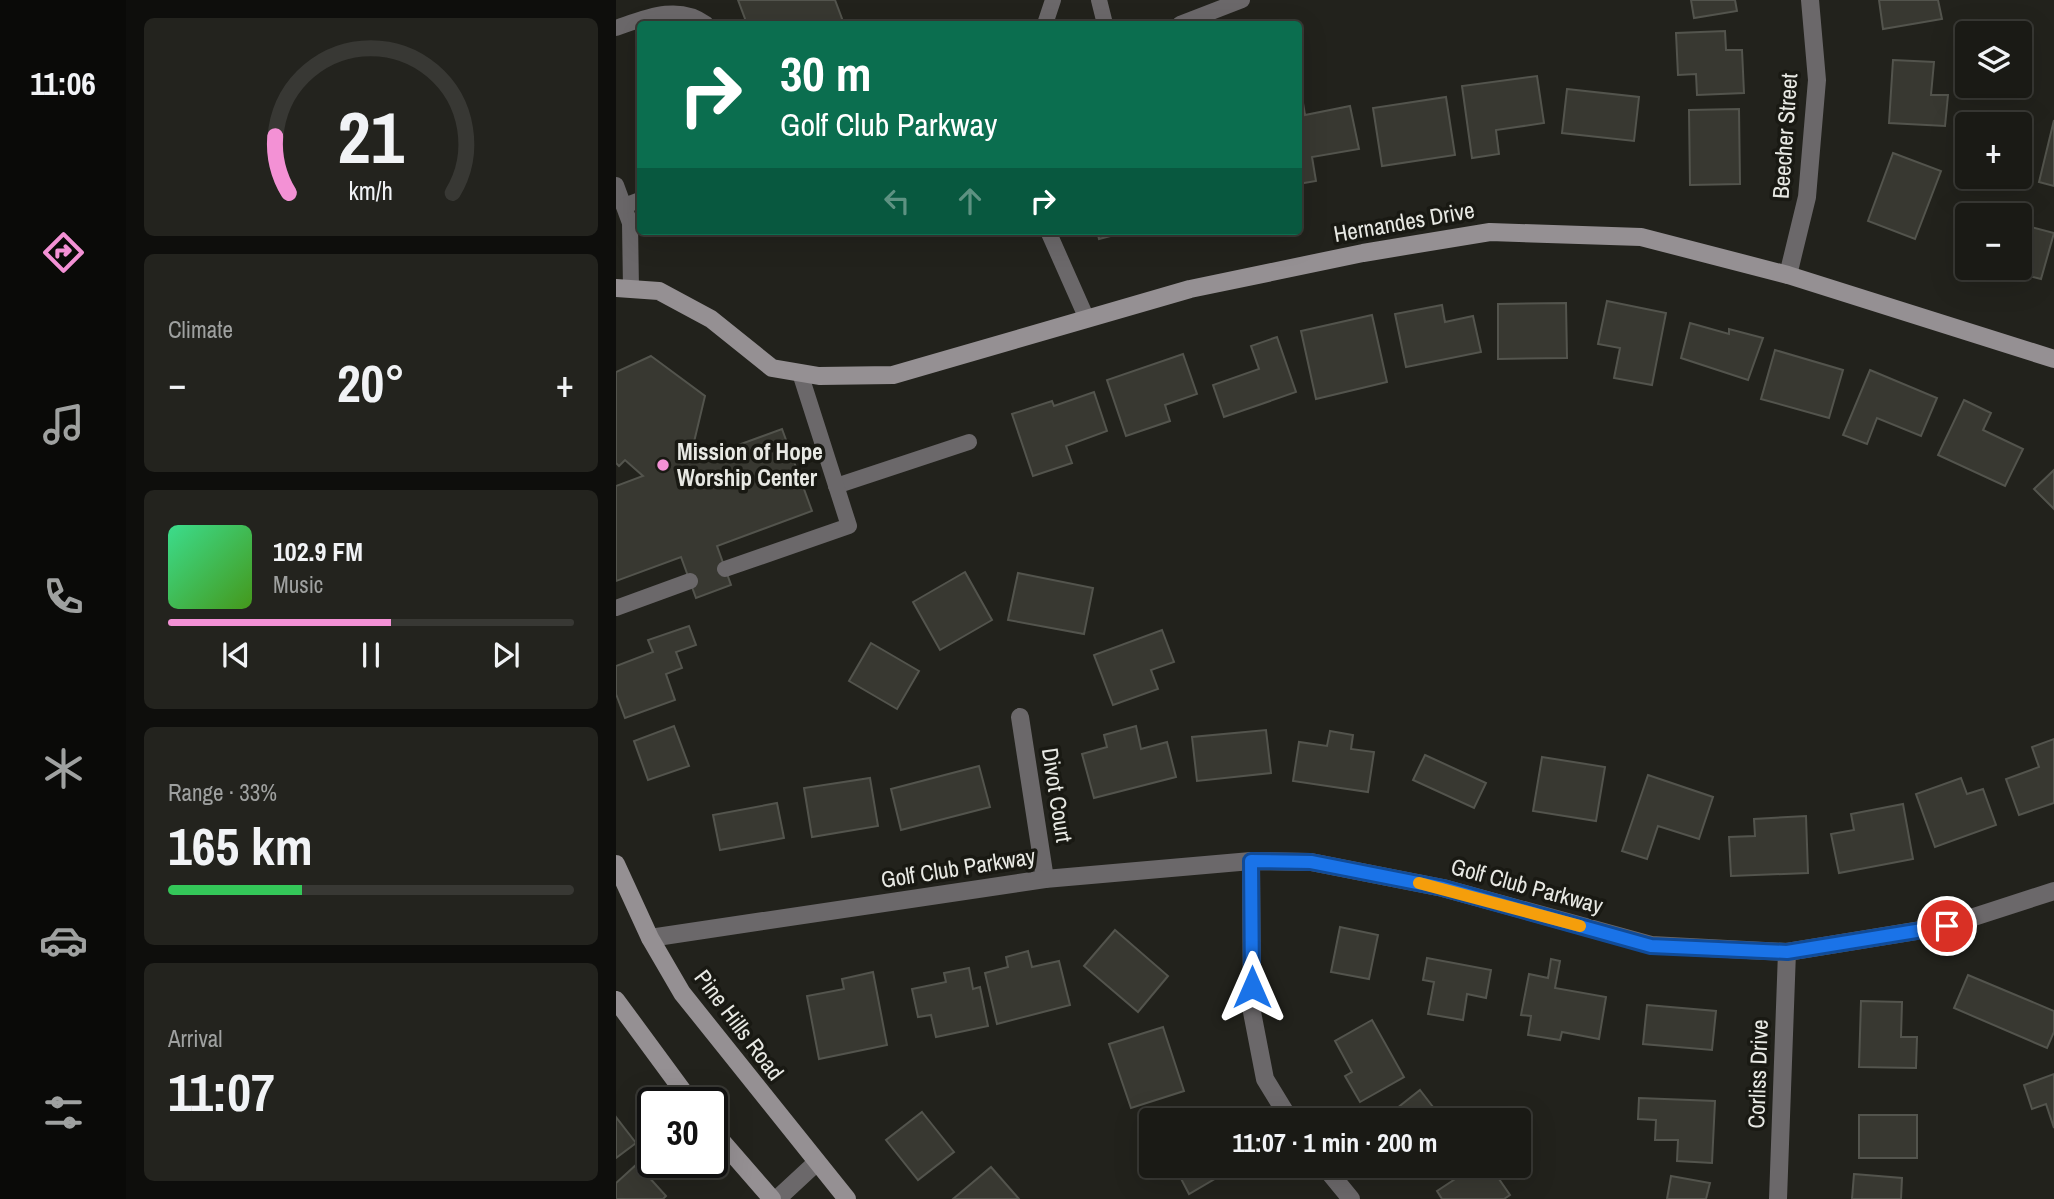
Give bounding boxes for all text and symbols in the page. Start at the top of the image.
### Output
map controls [1955,21,2032,280]
button: layers [1955,21,2032,98]
text: 30 m [780,40,872,106]
icon: right [665,49,756,140]
text: 11:06 [30,62,96,105]
street label: Beecher Street [1765,72,1804,200]
text: 21 [338,88,405,186]
text: Golf Club Parkway [780,103,997,146]
button: + [1955,112,2032,189]
text: km/h [349,174,393,208]
icon: left [878,182,916,220]
icon: ahead [951,182,989,220]
icon: right [1024,182,1062,220]
street label: Hernandes Drive [1331,194,1477,249]
button: − [1955,203,2032,280]
icon: directions [39,228,88,277]
text: Climate [168,314,233,345]
text: 20° [337,348,405,418]
text: − [168,358,186,409]
text: + [556,358,574,409]
icon: music [39,400,88,449]
place label: Mission of Hope Worship Center [677,436,823,493]
marker: Mission of Hope Worship Center [655,457,671,473]
text: 102.9 FM [273,534,363,569]
text: Music [273,569,323,600]
icon: phone [39,572,88,621]
icon: previous [217,636,255,674]
icon: pause [352,636,390,674]
icon: next [487,636,525,674]
icon: climate [39,744,88,793]
street label: Divot Court [1035,745,1080,844]
text: Range · 33% [168,777,277,808]
text: 165 km [168,811,313,881]
street label: Golf Club Parkway [878,840,1038,895]
street label: Golf Club Parkway [1448,850,1607,921]
pin [1917,896,1977,956]
icon: arrive [1928,907,1966,945]
icon: car [39,916,88,965]
position arrow [1215,950,1289,1024]
street label: Pine Hills Road [688,963,791,1086]
street label: Corliss Drive [1740,1019,1775,1129]
text: Arrival [168,1023,223,1054]
text: 11:07 [168,1057,275,1127]
speed limit sign: 30 [637,1087,728,1178]
icon: filters [39,1088,88,1137]
text: 11:07 · 1 min · 200 m [1232,1125,1438,1160]

